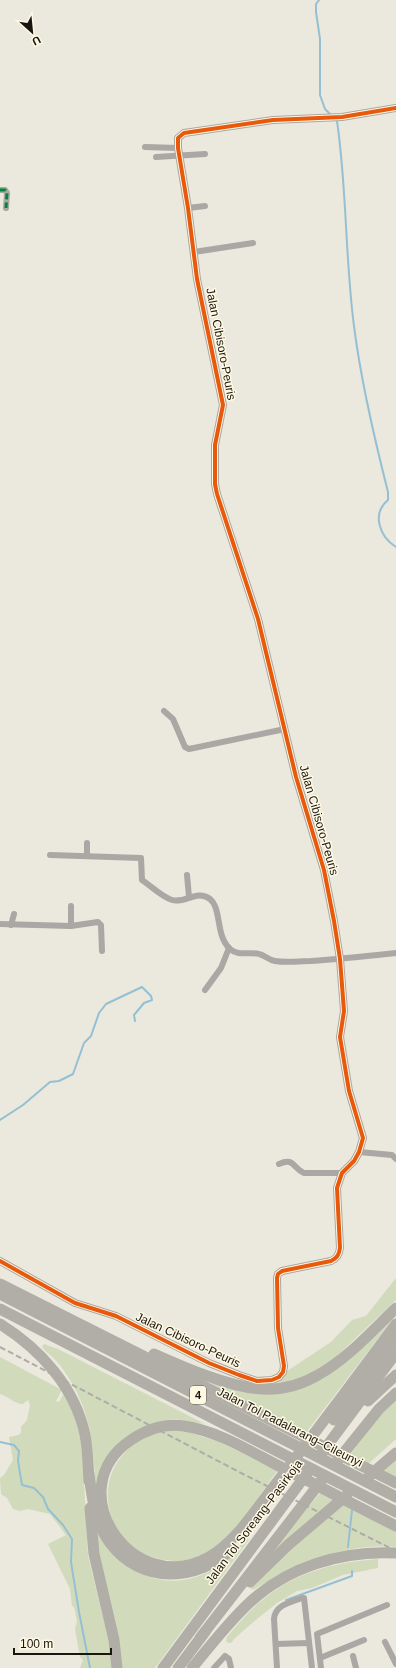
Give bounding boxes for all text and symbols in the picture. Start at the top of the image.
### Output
north arrow [12,12,52,52]
text: U [30,34,43,48]
street label: Jalan Cibisoro-Peuris [203,287,239,401]
street label: Jalan Cibisoro-Peuris [297,763,341,877]
street label: Jalan Cibisoro-Peuris [133,1310,243,1370]
street label: Jalan Tol Padalarang–Cileunyi [215,1384,365,1470]
road number: 4 [190,1386,206,1404]
street label: Jalan Tol Soreang–Pasirkoja [203,1457,305,1587]
scale bar [14,1630,111,1656]
text: 100 m [20,1637,53,1651]

